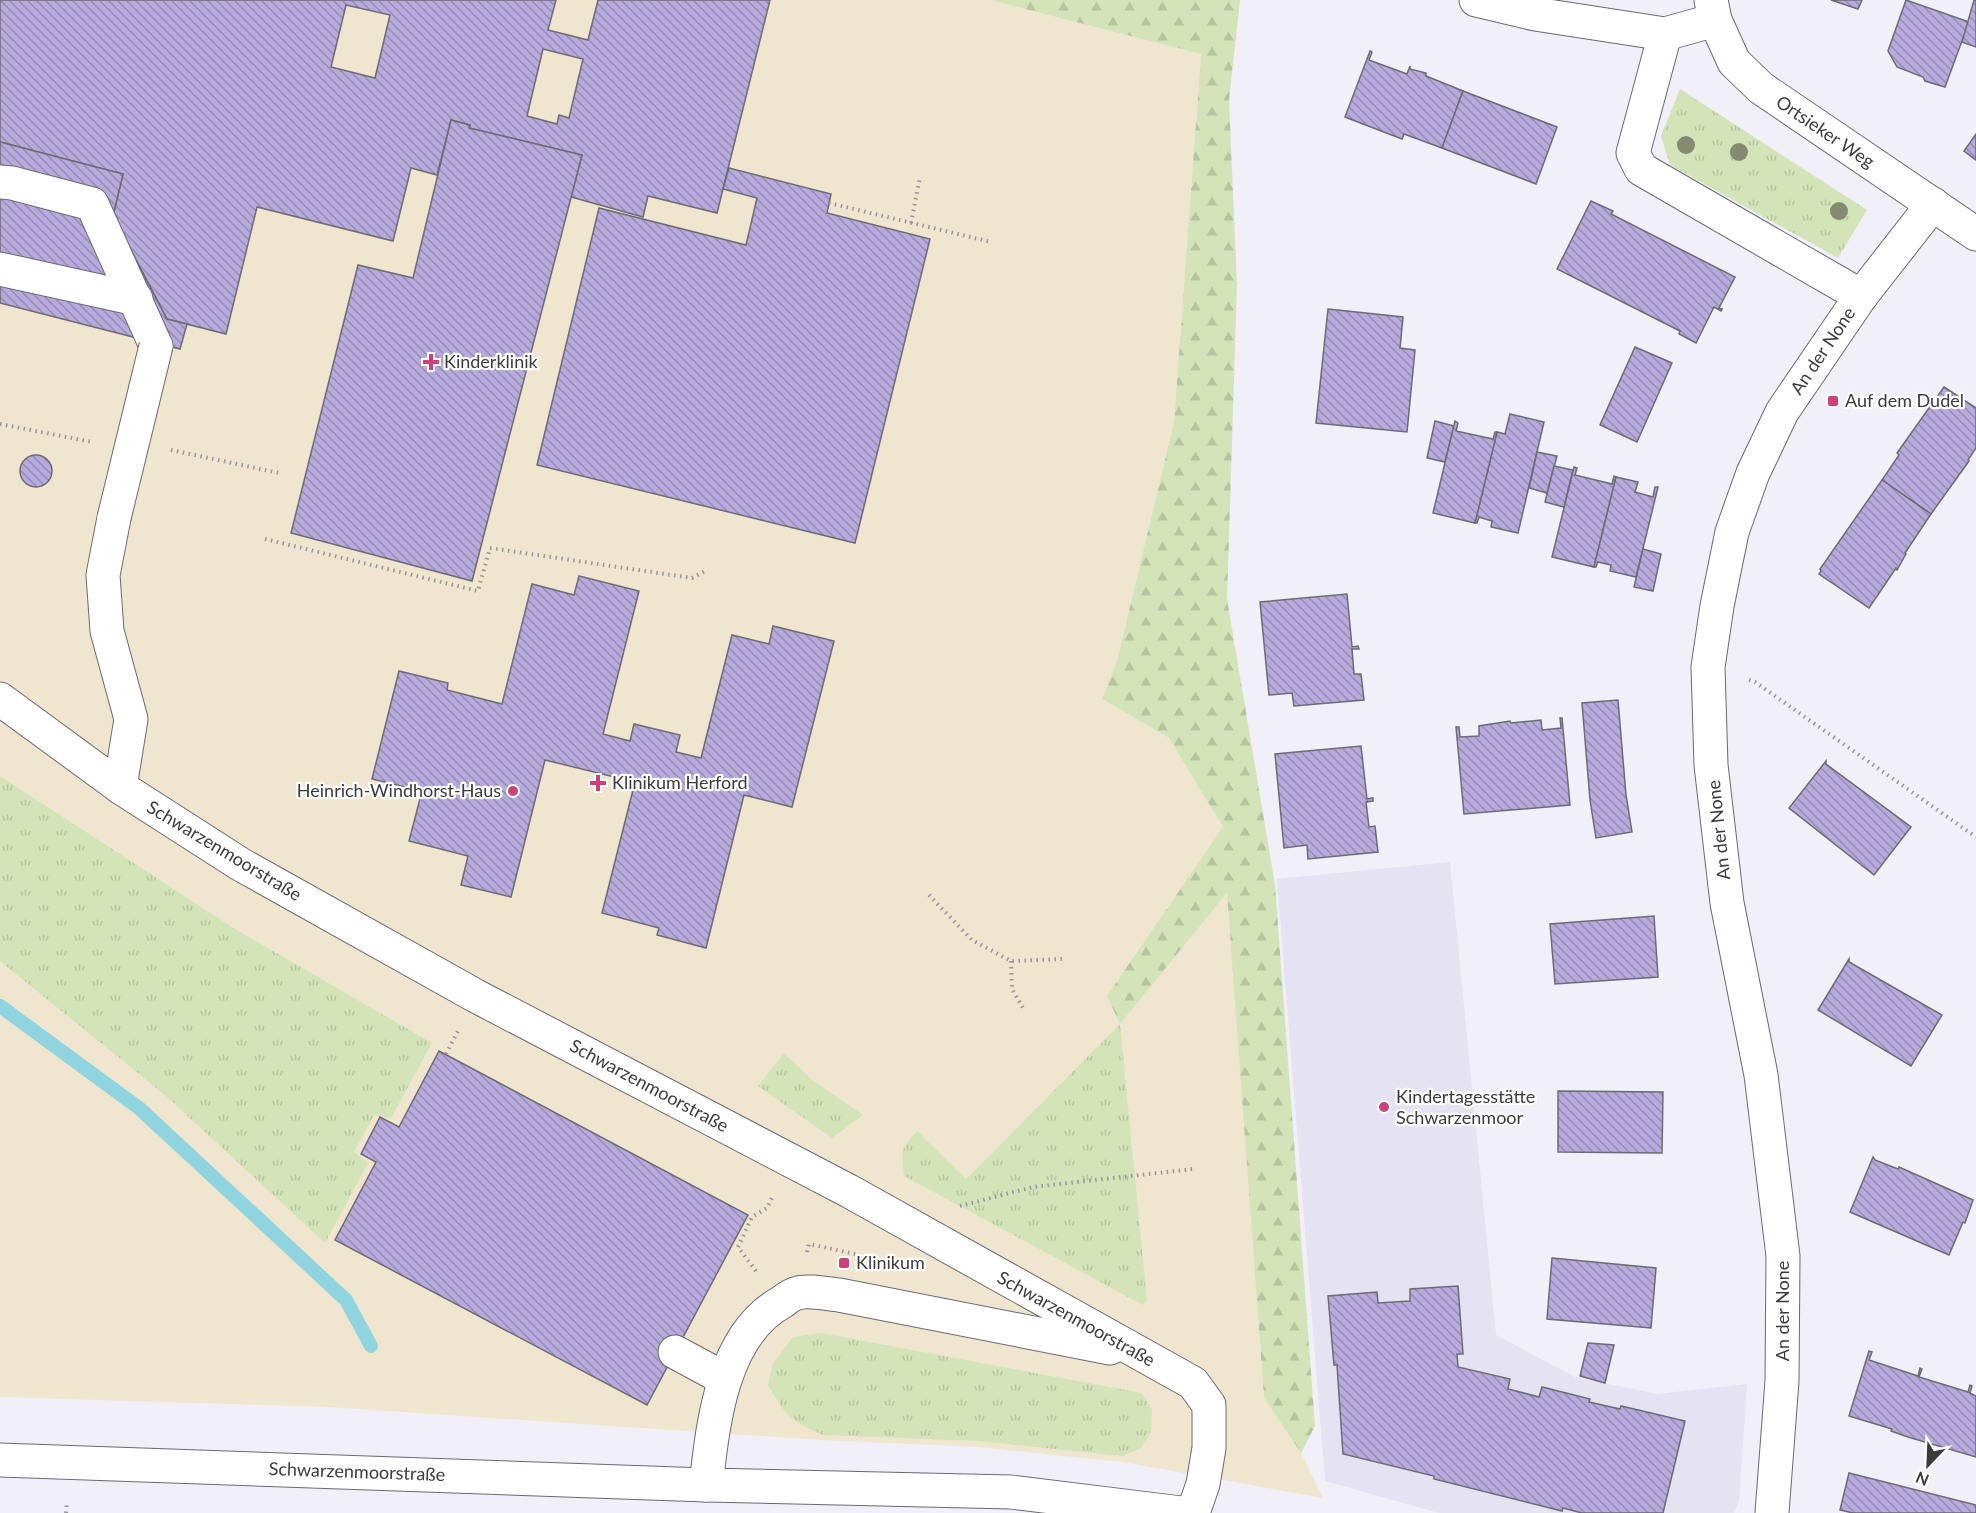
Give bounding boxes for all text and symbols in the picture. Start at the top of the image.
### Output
street label: Ortsieker Weg [1772,90,1879,172]
street label: An der None [1785,303,1859,398]
place label: Kinderklinik [444,350,539,372]
marker: Kinderklinik [422,353,440,371]
place label: Auf dem Dudel [1845,389,1964,411]
marker: Auf dem Dudel [1826,394,1840,408]
place label: Klinikum Herford [612,771,747,793]
marker: Klinikum Herford [589,774,607,792]
place label: Heinrich-Windhorst-Haus [297,779,501,801]
street label: An der None [1702,779,1734,881]
marker: Heinrich-Windhorst-Haus [506,784,520,798]
street label: Schwarzenmoorstraße [143,795,306,905]
street label: Schwarzenmoorstraße [566,1034,733,1136]
place label: Kindertagesstätte Schwarzenmoor [1396,1085,1535,1128]
marker: Kindertagesstätte Schwarzenmoor [1377,1100,1391,1114]
place label: Klinikum [856,1251,925,1273]
marker: Klinikum [837,1256,851,1270]
street label: An der None [1771,1261,1793,1361]
street label: Schwarzenmoorstraße [994,1266,1159,1371]
north arrow [1898,1435,1958,1495]
street label: Schwarzenmoorstraße [268,1457,446,1485]
text: N [1913,1468,1931,1490]

